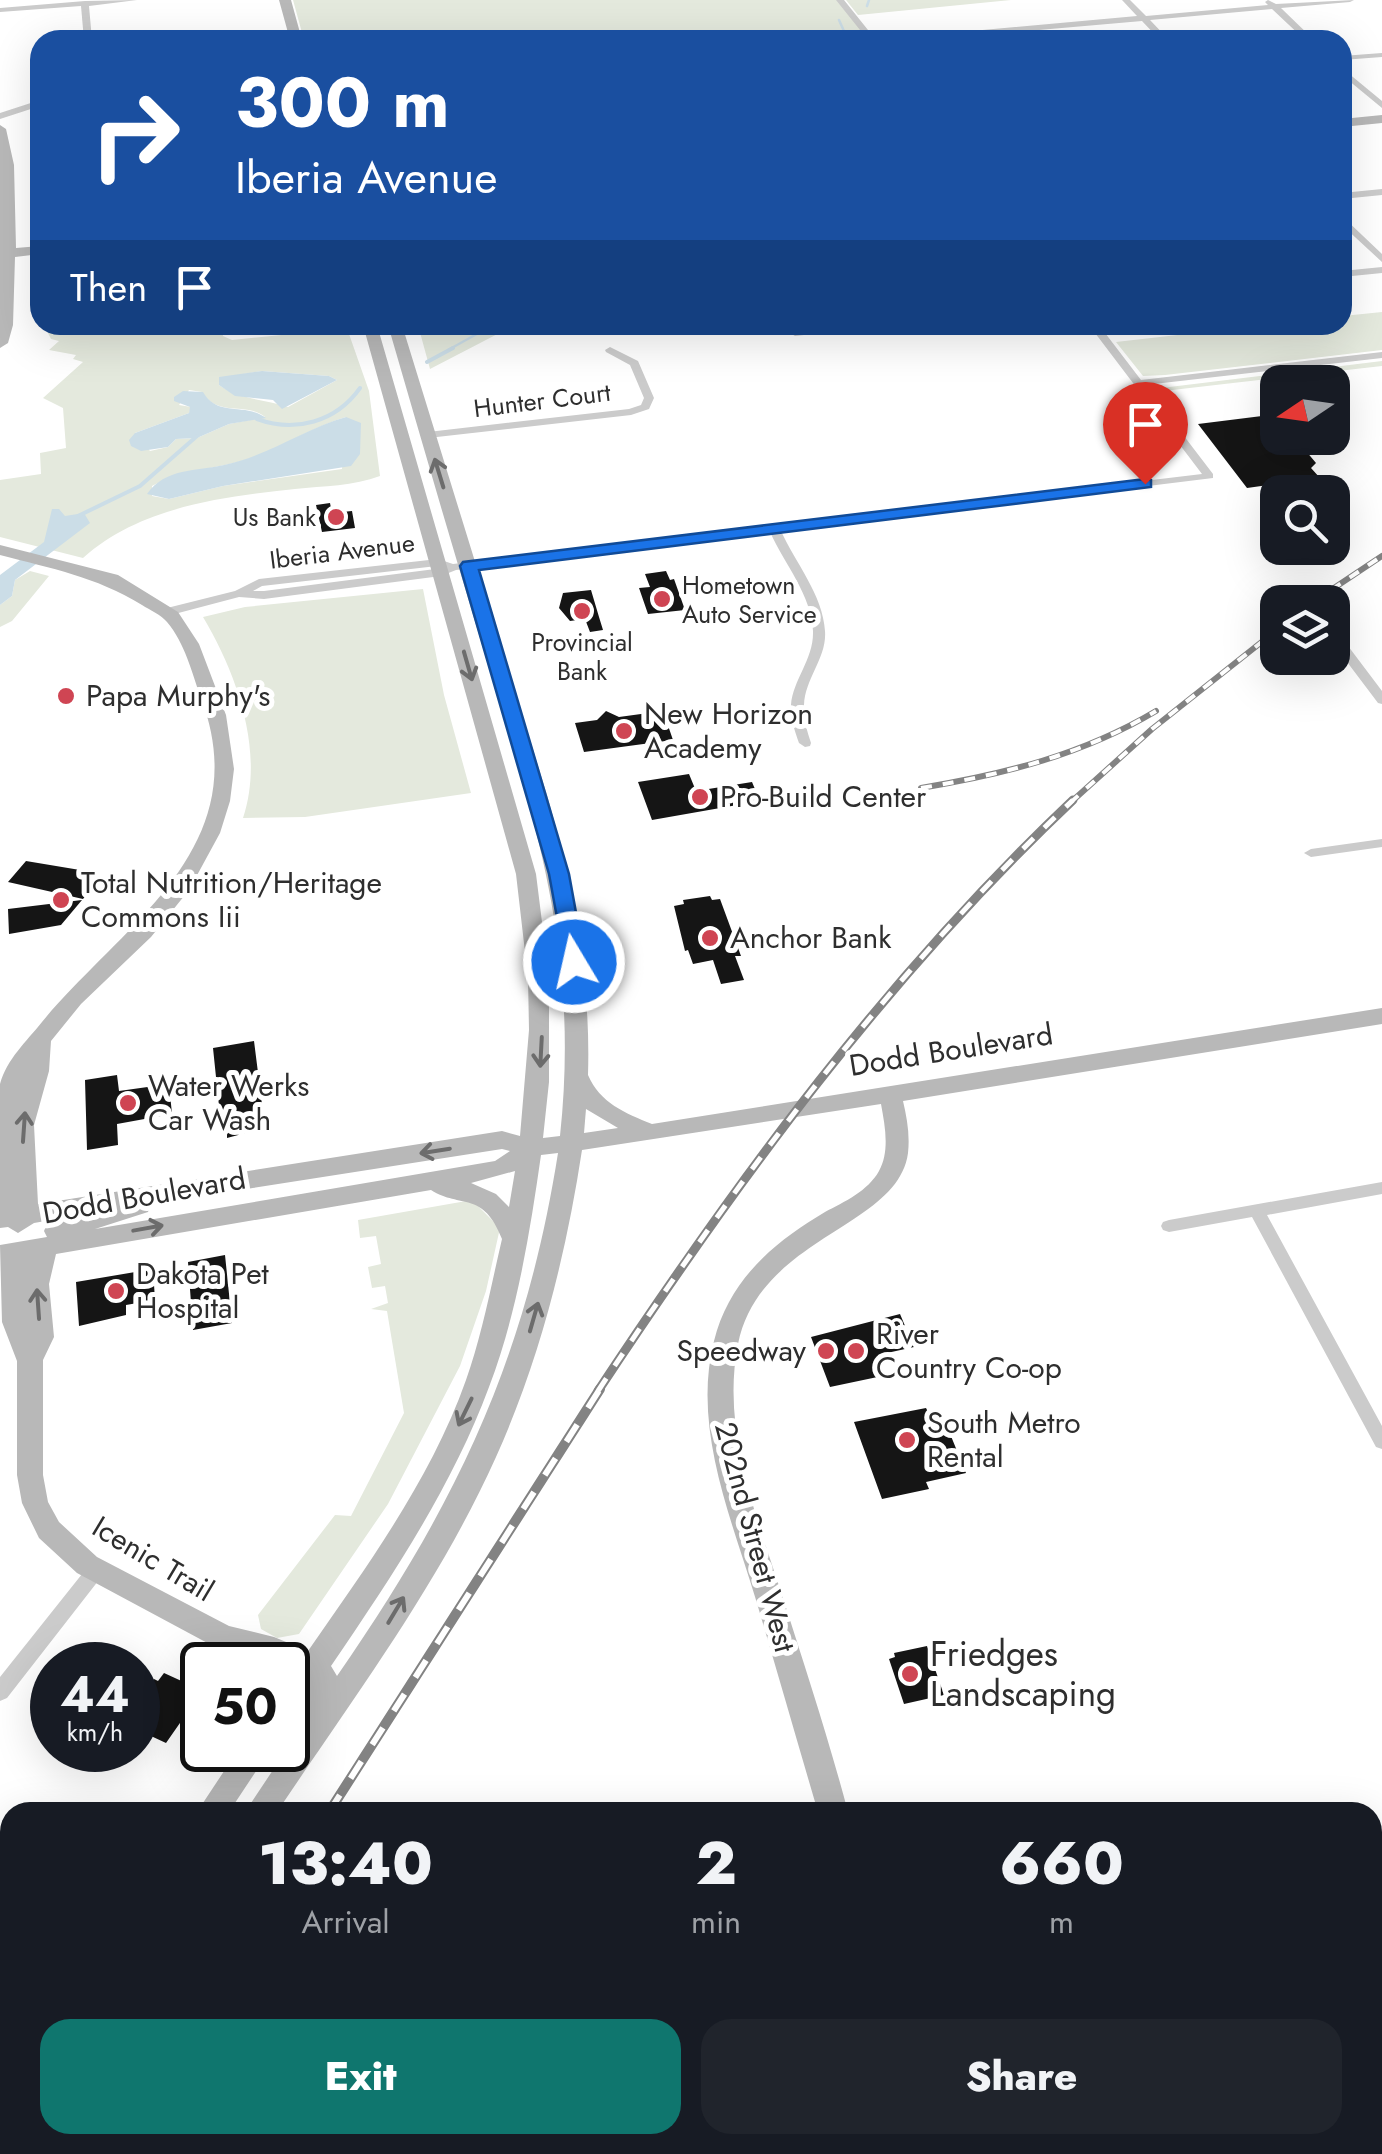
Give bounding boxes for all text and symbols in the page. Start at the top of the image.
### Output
text: 300 m [235,52,450,153]
icon: right [70,70,200,200]
text: Iberia Avenue [235,145,497,210]
text: Then [70,260,147,315]
icon: arrive [167,260,222,315]
north arrow [1260,365,1350,455]
map controls [1260,365,1350,675]
street label: Hunter Court [472,374,612,426]
pin [1103,382,1188,485]
icon: arrive [1118,397,1173,452]
one-way arrow [429,457,447,489]
button: search [1260,475,1350,565]
place label: Us Bank [233,499,316,535]
marker: Us Bank [325,506,347,528]
street label: Iberia Avenue [267,524,417,578]
place label: Hometown Auto Service [682,567,817,632]
button: layers [1260,585,1350,675]
marker: Hometown Auto Service [651,588,673,610]
marker: Provincial Bank [571,600,593,622]
place label: Provincial Bank [531,624,633,689]
one-way arrow [459,650,478,681]
place label: Papa Murphy's [86,674,270,717]
marker: Papa Murphy's [55,685,77,707]
place label: New Horizon Academy [644,692,813,769]
marker: New Horizon Academy [613,720,635,742]
place label: Pro-Build Center [720,775,927,818]
marker: Pro-Build Center [689,786,711,808]
place label: Total Nutrition/Heritage Commons Iii [81,861,382,938]
marker: Total Nutrition/Heritage Commons Iii [50,889,72,911]
position arrow [522,910,626,1014]
place label: Anchor Bank [730,916,892,959]
marker: Anchor Bank [699,927,721,949]
street label: Dodd Boulevard [846,1012,1056,1087]
one-way arrow [531,1036,550,1068]
place label: Water Werks Car Wash [148,1064,309,1141]
marker: Water Werks Car Wash [117,1092,139,1114]
one-way arrow [15,1111,34,1143]
one-way arrow [420,1142,452,1161]
street label: Dodd Boulevard [39,1156,249,1235]
one-way arrow [131,1218,164,1237]
place label: Dakota Pet Hospital [136,1252,270,1329]
marker: Dakota Pet Hospital [105,1280,127,1302]
one-way arrow [29,1288,48,1320]
one-way arrow [526,1302,544,1333]
place label: River Country Co-op [876,1312,1062,1389]
place label: Speedway [677,1329,807,1372]
marker: Speedway [815,1340,837,1362]
marker: River Country Co-op [845,1340,867,1362]
one-way arrow [455,1396,474,1426]
place label: South Metro Rental [927,1401,1081,1478]
street label: 202nd Street West [704,1417,807,1657]
marker: South Metro Rental [896,1429,918,1451]
street label: Icenic Trail [84,1505,222,1612]
one-way arrow [386,1596,406,1625]
place label: Friedges Landscaping [930,1629,1116,1719]
speed limit sign: 50 [180,1642,310,1772]
text: 44 [60,1658,130,1731]
marker: Friedges Landscaping [899,1663,921,1685]
text: km/h [67,1714,123,1750]
text: 13:40 [258,1820,433,1907]
text: 2 [696,1820,737,1907]
text: 660 [999,1820,1124,1907]
text: Arrival [301,1899,390,1945]
text: min [691,1899,741,1945]
text: m [1049,1899,1074,1945]
button: Exit [40,2019,681,2134]
button: Share [701,2019,1342,2134]

